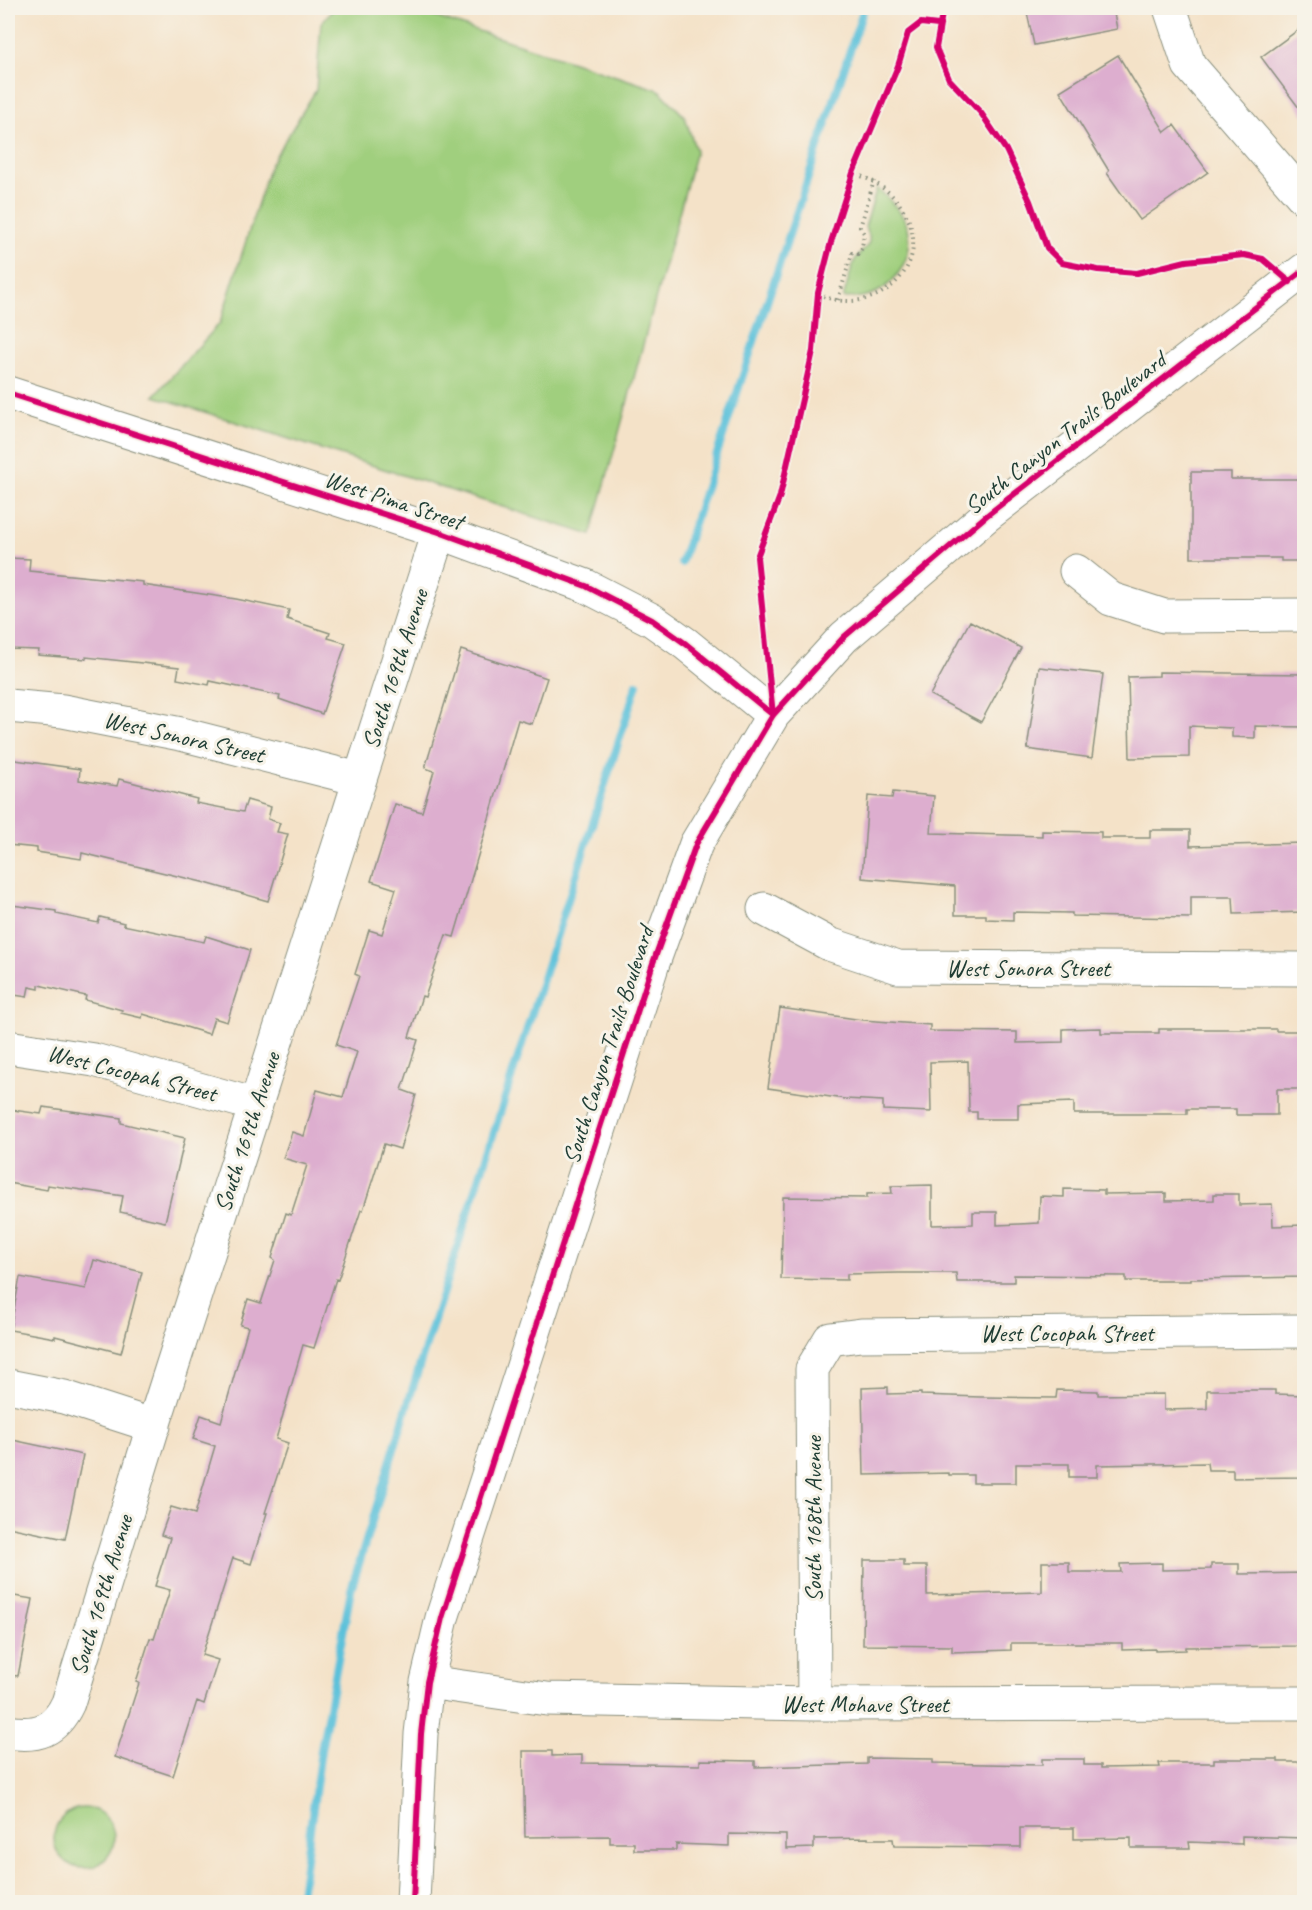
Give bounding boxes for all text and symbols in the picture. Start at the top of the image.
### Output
street label: South Canyon Trails Boulevard [958,343,1175,521]
street label: West Pima Street [321,464,470,537]
street label: South 169th Avenue [355,583,436,752]
street label: West Sonora Street [101,704,269,770]
street label: South Canyon Trails Boulevard [556,919,662,1167]
street label: West Sonora Street [946,953,1112,983]
street label: West Cocopah Street [45,1038,221,1109]
street label: South 169th Avenue [207,1046,288,1215]
street label: West Cocopah Street [981,1318,1155,1348]
street label: South 168th Avenue [798,1434,828,1602]
street label: South 169th Avenue [62,1509,140,1679]
street label: West Mohave Street [781,1689,951,1719]

